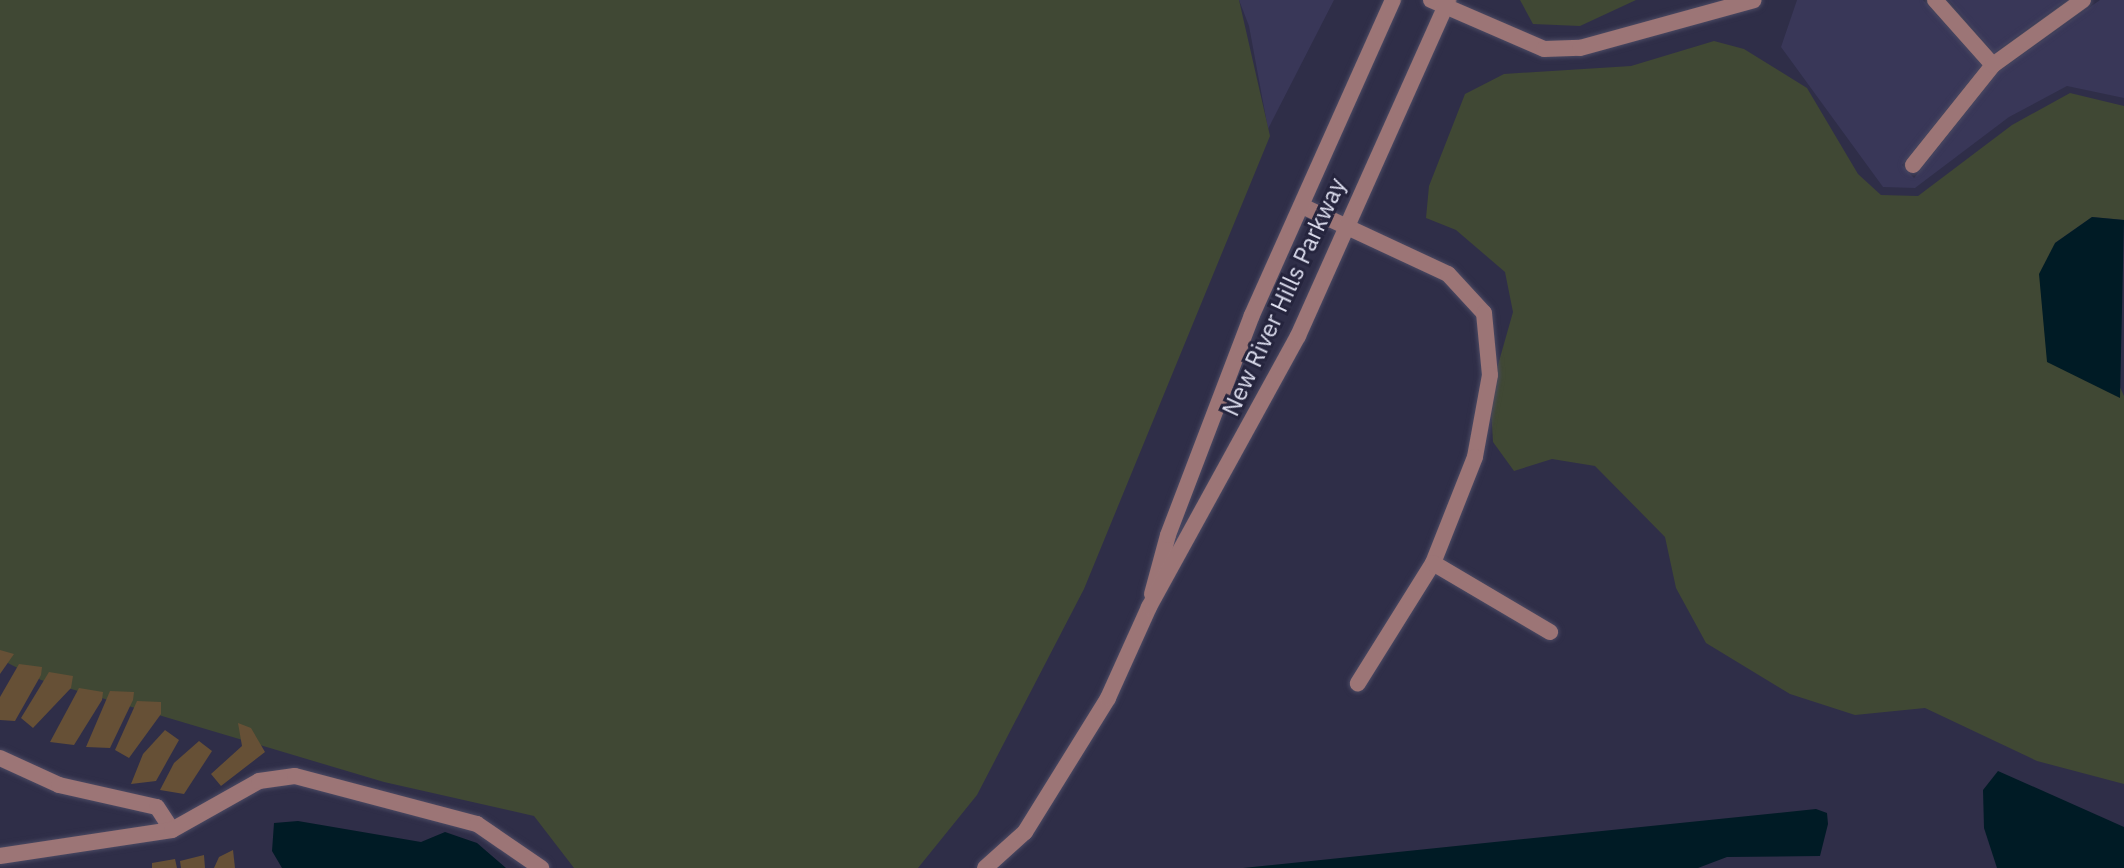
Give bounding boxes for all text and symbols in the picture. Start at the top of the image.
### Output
street label: New River Hills Parkway [1216,173,1352,421]

